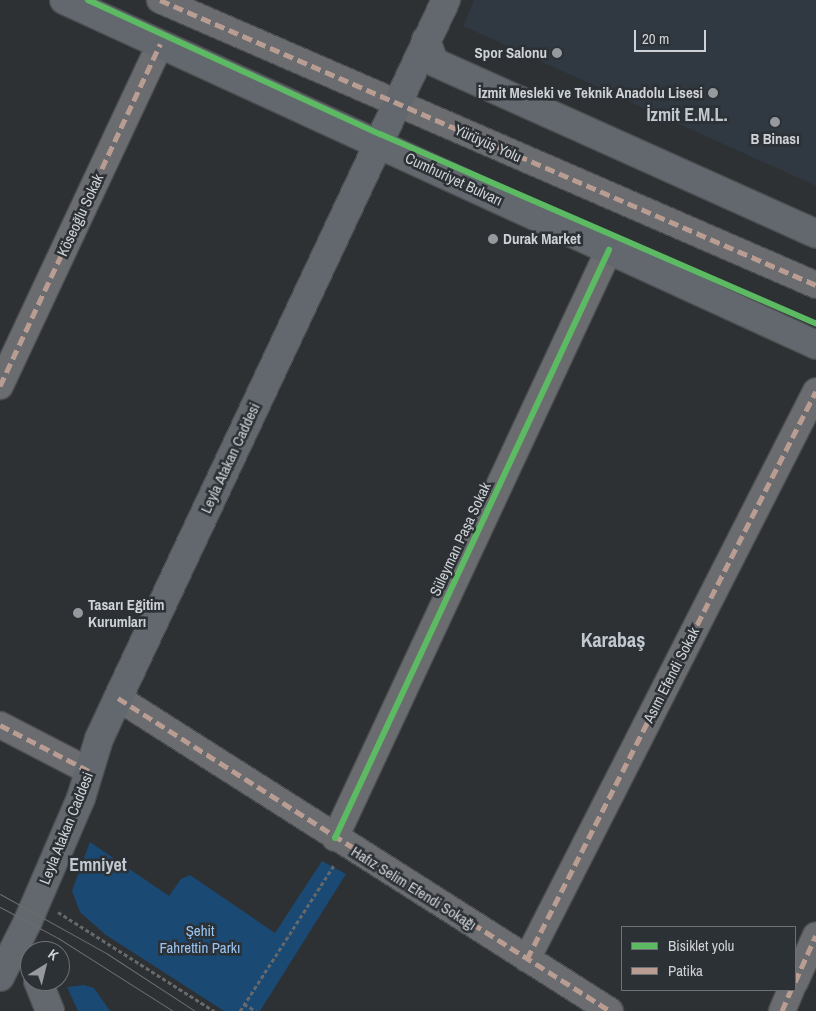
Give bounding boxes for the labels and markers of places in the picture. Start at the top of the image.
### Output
place label: Spor Salonu [475,44,547,62]
marker: Spor Salonu [551,47,563,59]
place label: İzmit Mesleki ve Teknik Anadolu Lisesi [478,84,703,102]
marker: İzmit Mesleki ve Teknik Anadolu Lisesi [707,87,719,99]
marker: B Binası [769,116,781,128]
place label: B Binası [750,130,800,148]
place label: Durak Market [503,230,581,248]
marker: Durak Market [487,233,499,245]
place label: Tasarı Eğitim Kurumları [88,595,164,630]
marker: Tasarı Eğitim Kurumları [72,607,84,619]

